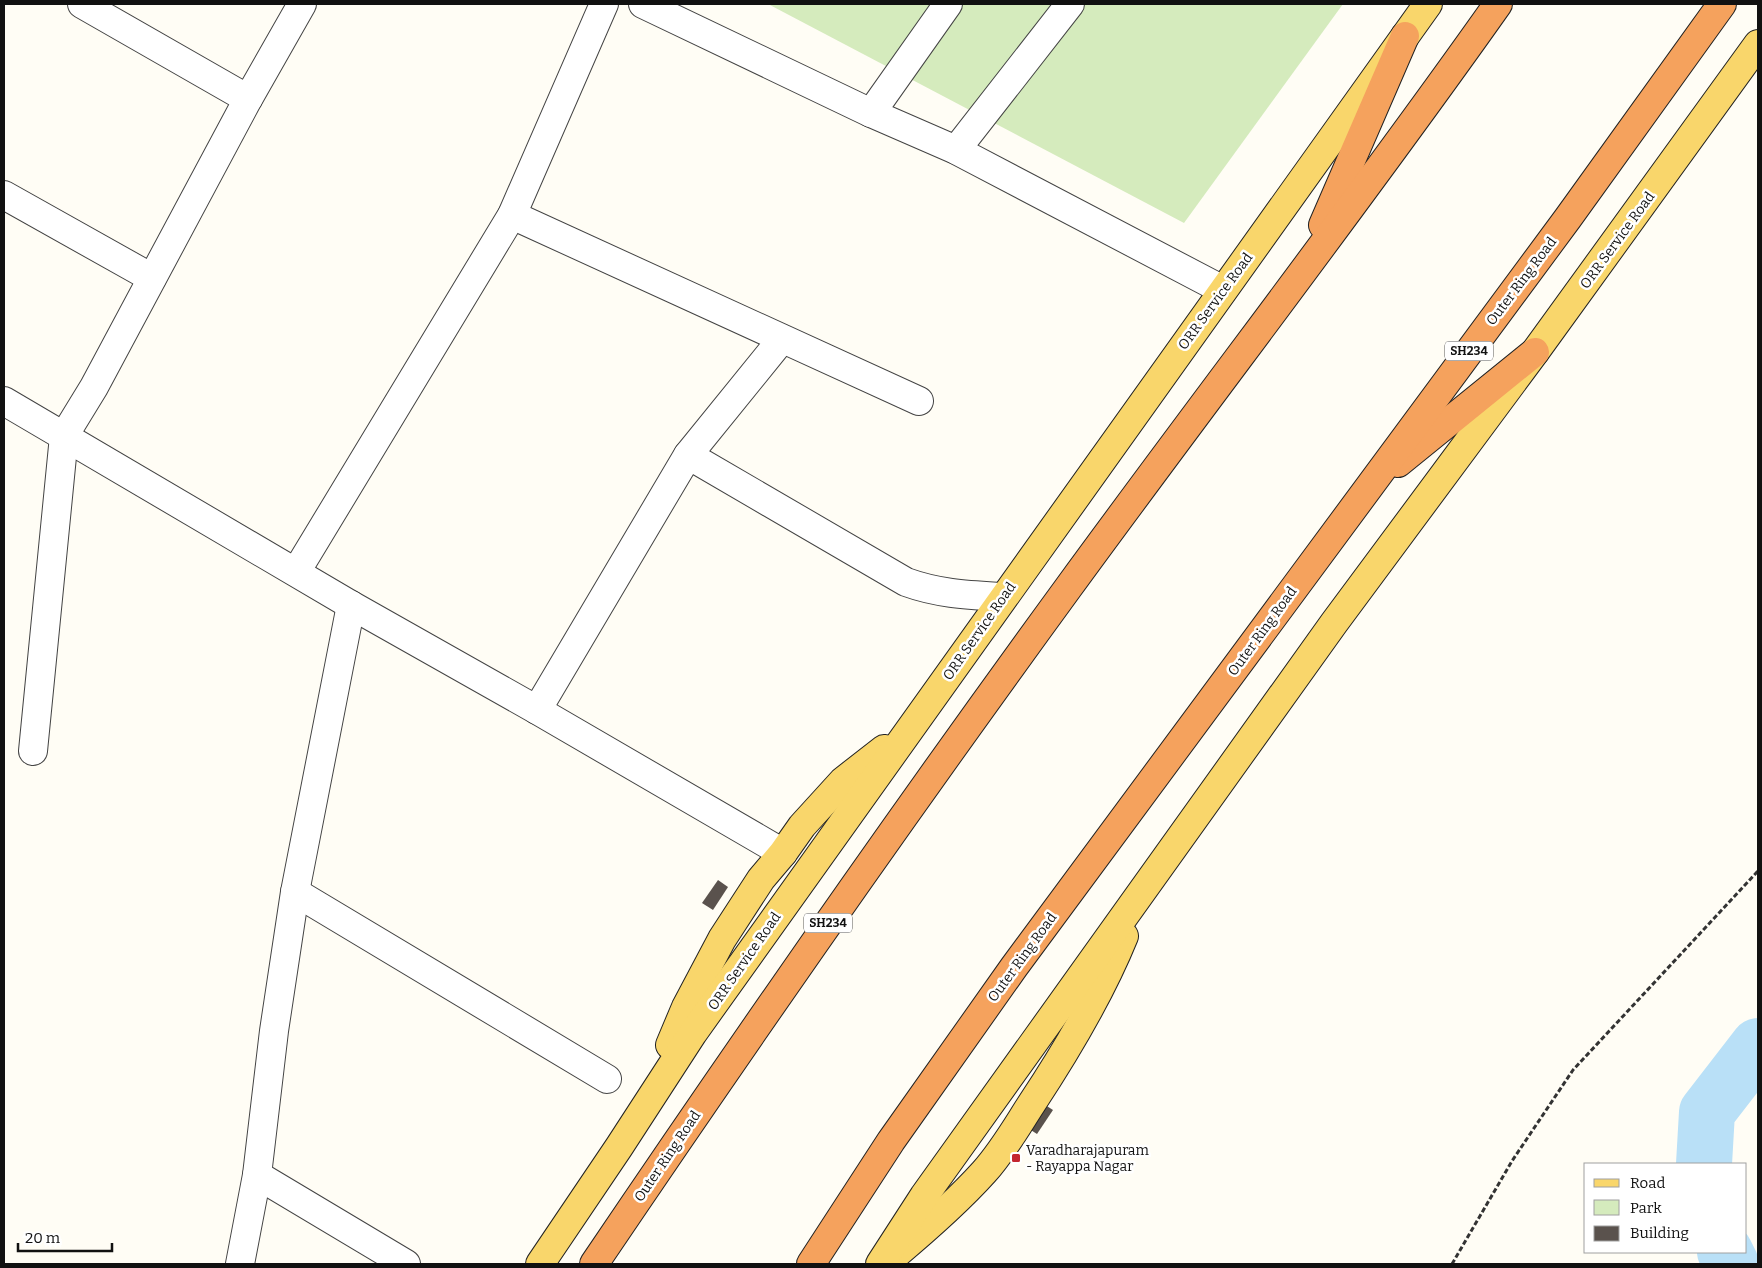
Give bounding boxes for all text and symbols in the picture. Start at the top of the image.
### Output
street label: ORR Service Road [1577,189,1658,292]
street label: Outer Ring Road [1483,234,1560,329]
street label: ORR Service Road [1175,250,1256,353]
road number: SH234 [1445,342,1493,361]
street label: ORR Service Road [939,579,1020,684]
street label: Outer Ring Road [1224,583,1300,679]
street label: ORR Service Road [704,909,785,1014]
street label: Outer Ring Road [984,909,1060,1005]
road number: SH234 [804,914,852,932]
street label: Outer Ring Road [631,1108,704,1205]
place label: Varadharajapuram - Rayappa Nagar [1026,1142,1150,1175]
marker: Varadharajapuram - Rayappa Nagar [1010,1152,1022,1164]
legend [1584,1163,1747,1253]
text: Road [1630,1174,1665,1192]
text: Park [1630,1199,1662,1217]
scale bar [18,1220,111,1252]
text: Building [1630,1224,1689,1242]
text: 20 m [25,1229,61,1247]

